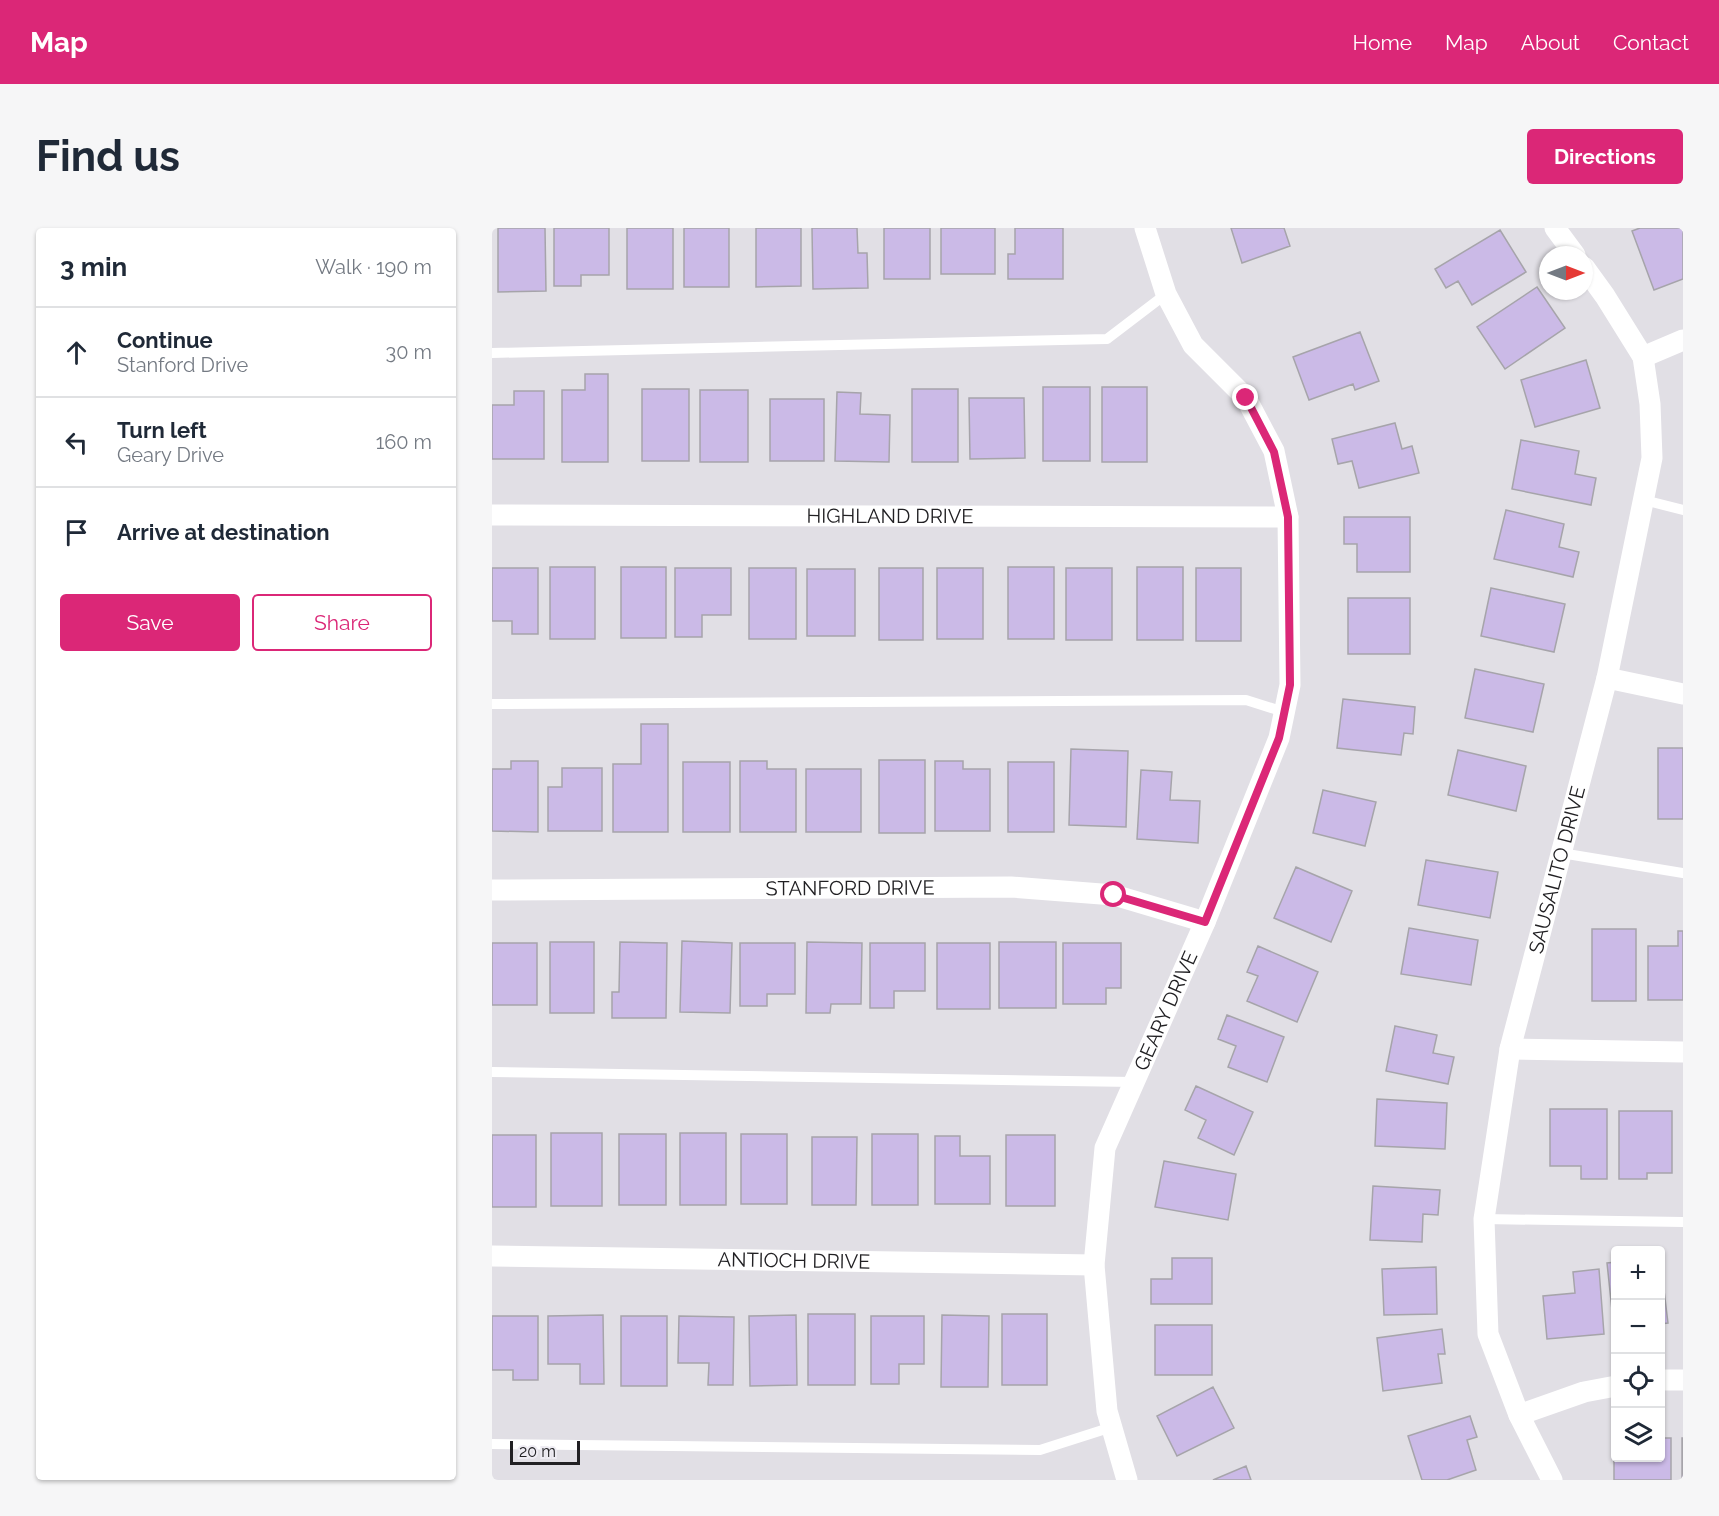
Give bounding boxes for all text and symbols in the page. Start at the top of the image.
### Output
text: Map [30,26,88,59]
text: Home [1353,30,1412,55]
text: Map [1445,30,1488,55]
text: About [1521,30,1580,55]
text: Contact [1613,30,1689,55]
button: Directions [1527,129,1683,184]
text: Find us [36,132,180,181]
north arrow [1539,246,1593,300]
text: 3 min [60,252,127,282]
text: Walk · 190 m [315,255,432,279]
text: Continue [117,327,213,353]
icon: ahead [60,336,93,369]
text: 30 m [386,340,432,364]
text: Stanford Drive [117,353,248,377]
route end [1232,384,1258,410]
text: Turn left [117,417,207,443]
icon: left [60,426,93,459]
text: 160 m [376,430,432,454]
text: Geary Drive [117,443,224,467]
street label: HIGHLAND DRIVE [806,504,974,528]
icon: arrive [60,516,93,549]
text: Arrive at destination [117,519,330,545]
button: Save [60,594,240,651]
button: Share [252,594,432,651]
street label: SAUSALITO DRIVE [1524,783,1590,956]
street label: STANFORD DRIVE [765,875,935,900]
route start [1100,881,1126,907]
street label: GEARY DRIVE [1129,947,1203,1074]
map controls [1611,1246,1665,1462]
button: + [1611,1246,1665,1300]
street label: ANTIOCH DRIVE [717,1247,871,1274]
button: − [1611,1300,1665,1354]
button: locate [1611,1354,1665,1408]
button: layers [1611,1408,1665,1462]
scale bar [510,1438,580,1466]
text: 20 m [519,1442,556,1461]

